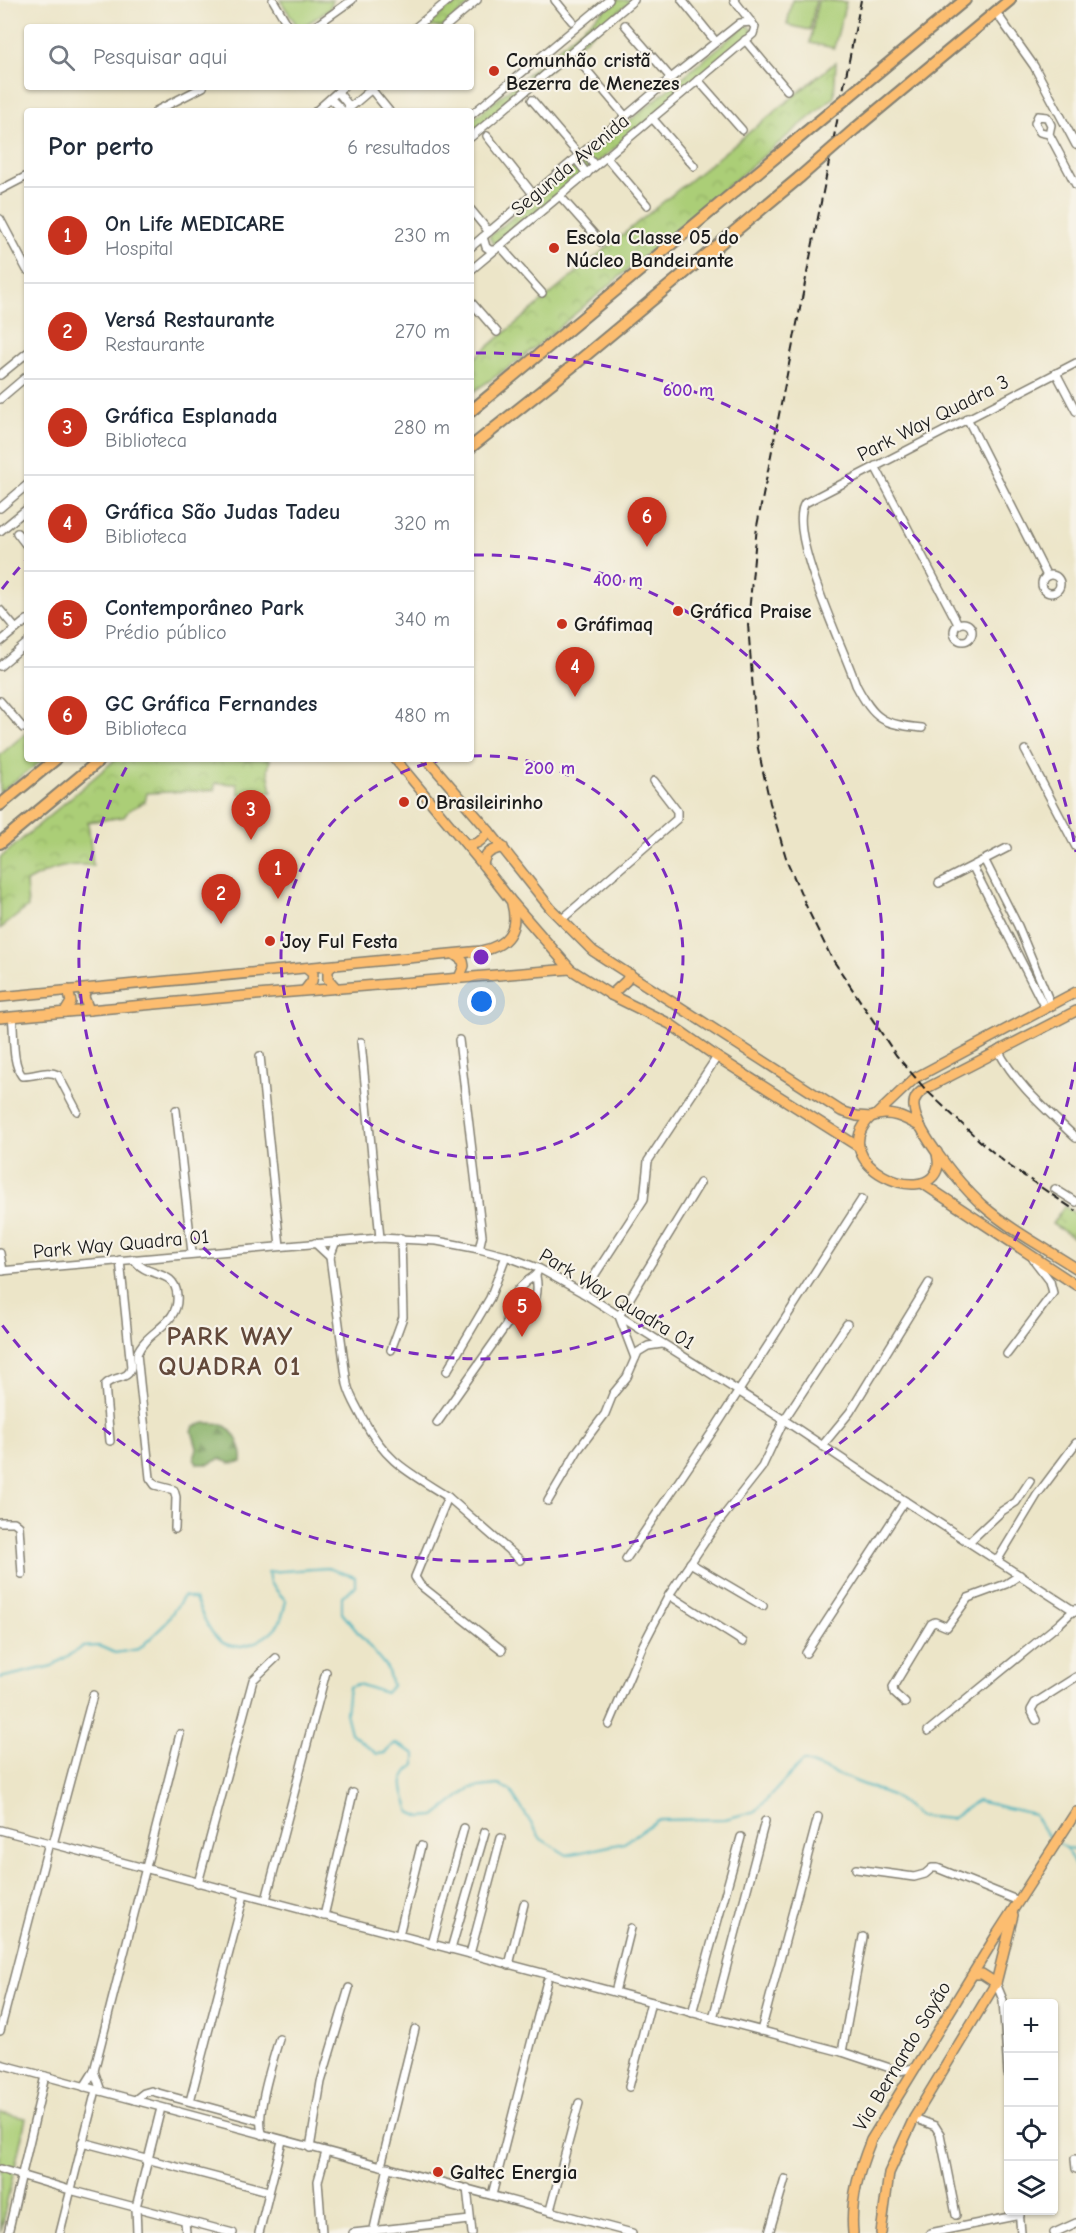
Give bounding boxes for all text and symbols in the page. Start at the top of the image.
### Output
search box [24,24,474,90]
icon: search [45,41,78,74]
text: Pesquisar aqui [93,44,228,70]
place label: Comunhão cristã Bezerra de Menezes [506,49,679,95]
marker: Comunhão cristã Bezerra de Menezes [487,64,501,78]
street label: Segunda Avenida [506,109,634,221]
text: Por perto [48,132,154,162]
text: 6 resultados [347,136,450,159]
text: On Life MEDICARE [105,211,284,237]
text: 1 [64,224,71,247]
text: 230 m [394,224,450,247]
place label: Escola Classe 05 do Núcleo Bandeirante [566,226,739,272]
text: Hospital [105,237,173,260]
marker: Escola Classe 05 do Núcleo Bandeirante [547,241,561,255]
text: Versá Restaurante [105,307,275,333]
text: 2 [63,320,72,343]
text: 270 m [395,320,450,343]
text: Restaurante [105,333,205,356]
street label: Park Way Quadra 3 [853,370,1013,466]
text: 600 m [663,380,713,401]
text: Gráfica Esplanada [105,403,278,429]
text: 3 [63,416,72,439]
text: 280 m [394,416,450,439]
text: Biblioteca [105,429,187,452]
pin: 6 [628,498,666,547]
text: Gráfica São Judas Tadeu [105,499,340,525]
text: 4 [63,512,72,535]
text: 320 m [394,512,450,535]
text: Biblioteca [105,525,187,548]
text: 400 m [593,570,643,591]
text: Contemporâneo Park [105,595,304,621]
place label: Gráfica Praise [690,600,812,623]
marker: Gráfica Praise [671,604,685,618]
text: 5 [62,608,73,631]
text: 340 m [395,608,450,631]
place label: Gráfimaq [574,613,653,636]
marker: Gráfimaq [555,617,569,631]
text: Prédio público [105,621,227,644]
pin: 4 [556,648,594,697]
text: GC Gráfica Fernandes [105,691,317,717]
text: 6 [62,704,73,727]
text: 480 m [395,704,450,727]
text: Biblioteca [105,717,187,740]
text: 200 m [525,758,575,779]
pin: 3 [232,790,270,840]
place label: O Brasileirinho [416,791,543,814]
marker: O Brasileirinho [397,795,411,809]
pin: 1 [258,850,298,899]
pin: 2 [202,874,240,924]
place label: Joy Ful Festa [282,930,398,953]
marker: Joy Ful Festa [263,934,277,948]
centre of rings [471,947,491,967]
your location [467,987,496,1016]
street label: Park Way Quadra 01 [32,1225,210,1263]
street label: Park Way Quadra 01 [535,1244,699,1354]
pin: 5 [502,1288,542,1337]
district label: PARK WAY QUADRA 01 [158,1322,302,1382]
street label: Via Bernardo Sayão [848,1977,956,2135]
map controls [1004,1999,1058,2215]
button: + [1004,1999,1058,2053]
button: − [1004,2053,1058,2107]
button: locate [1004,2107,1058,2161]
place label: Galtec Energia [450,2161,577,2184]
button: layers [1004,2161,1058,2215]
marker: Galtec Energia [431,2165,445,2179]

